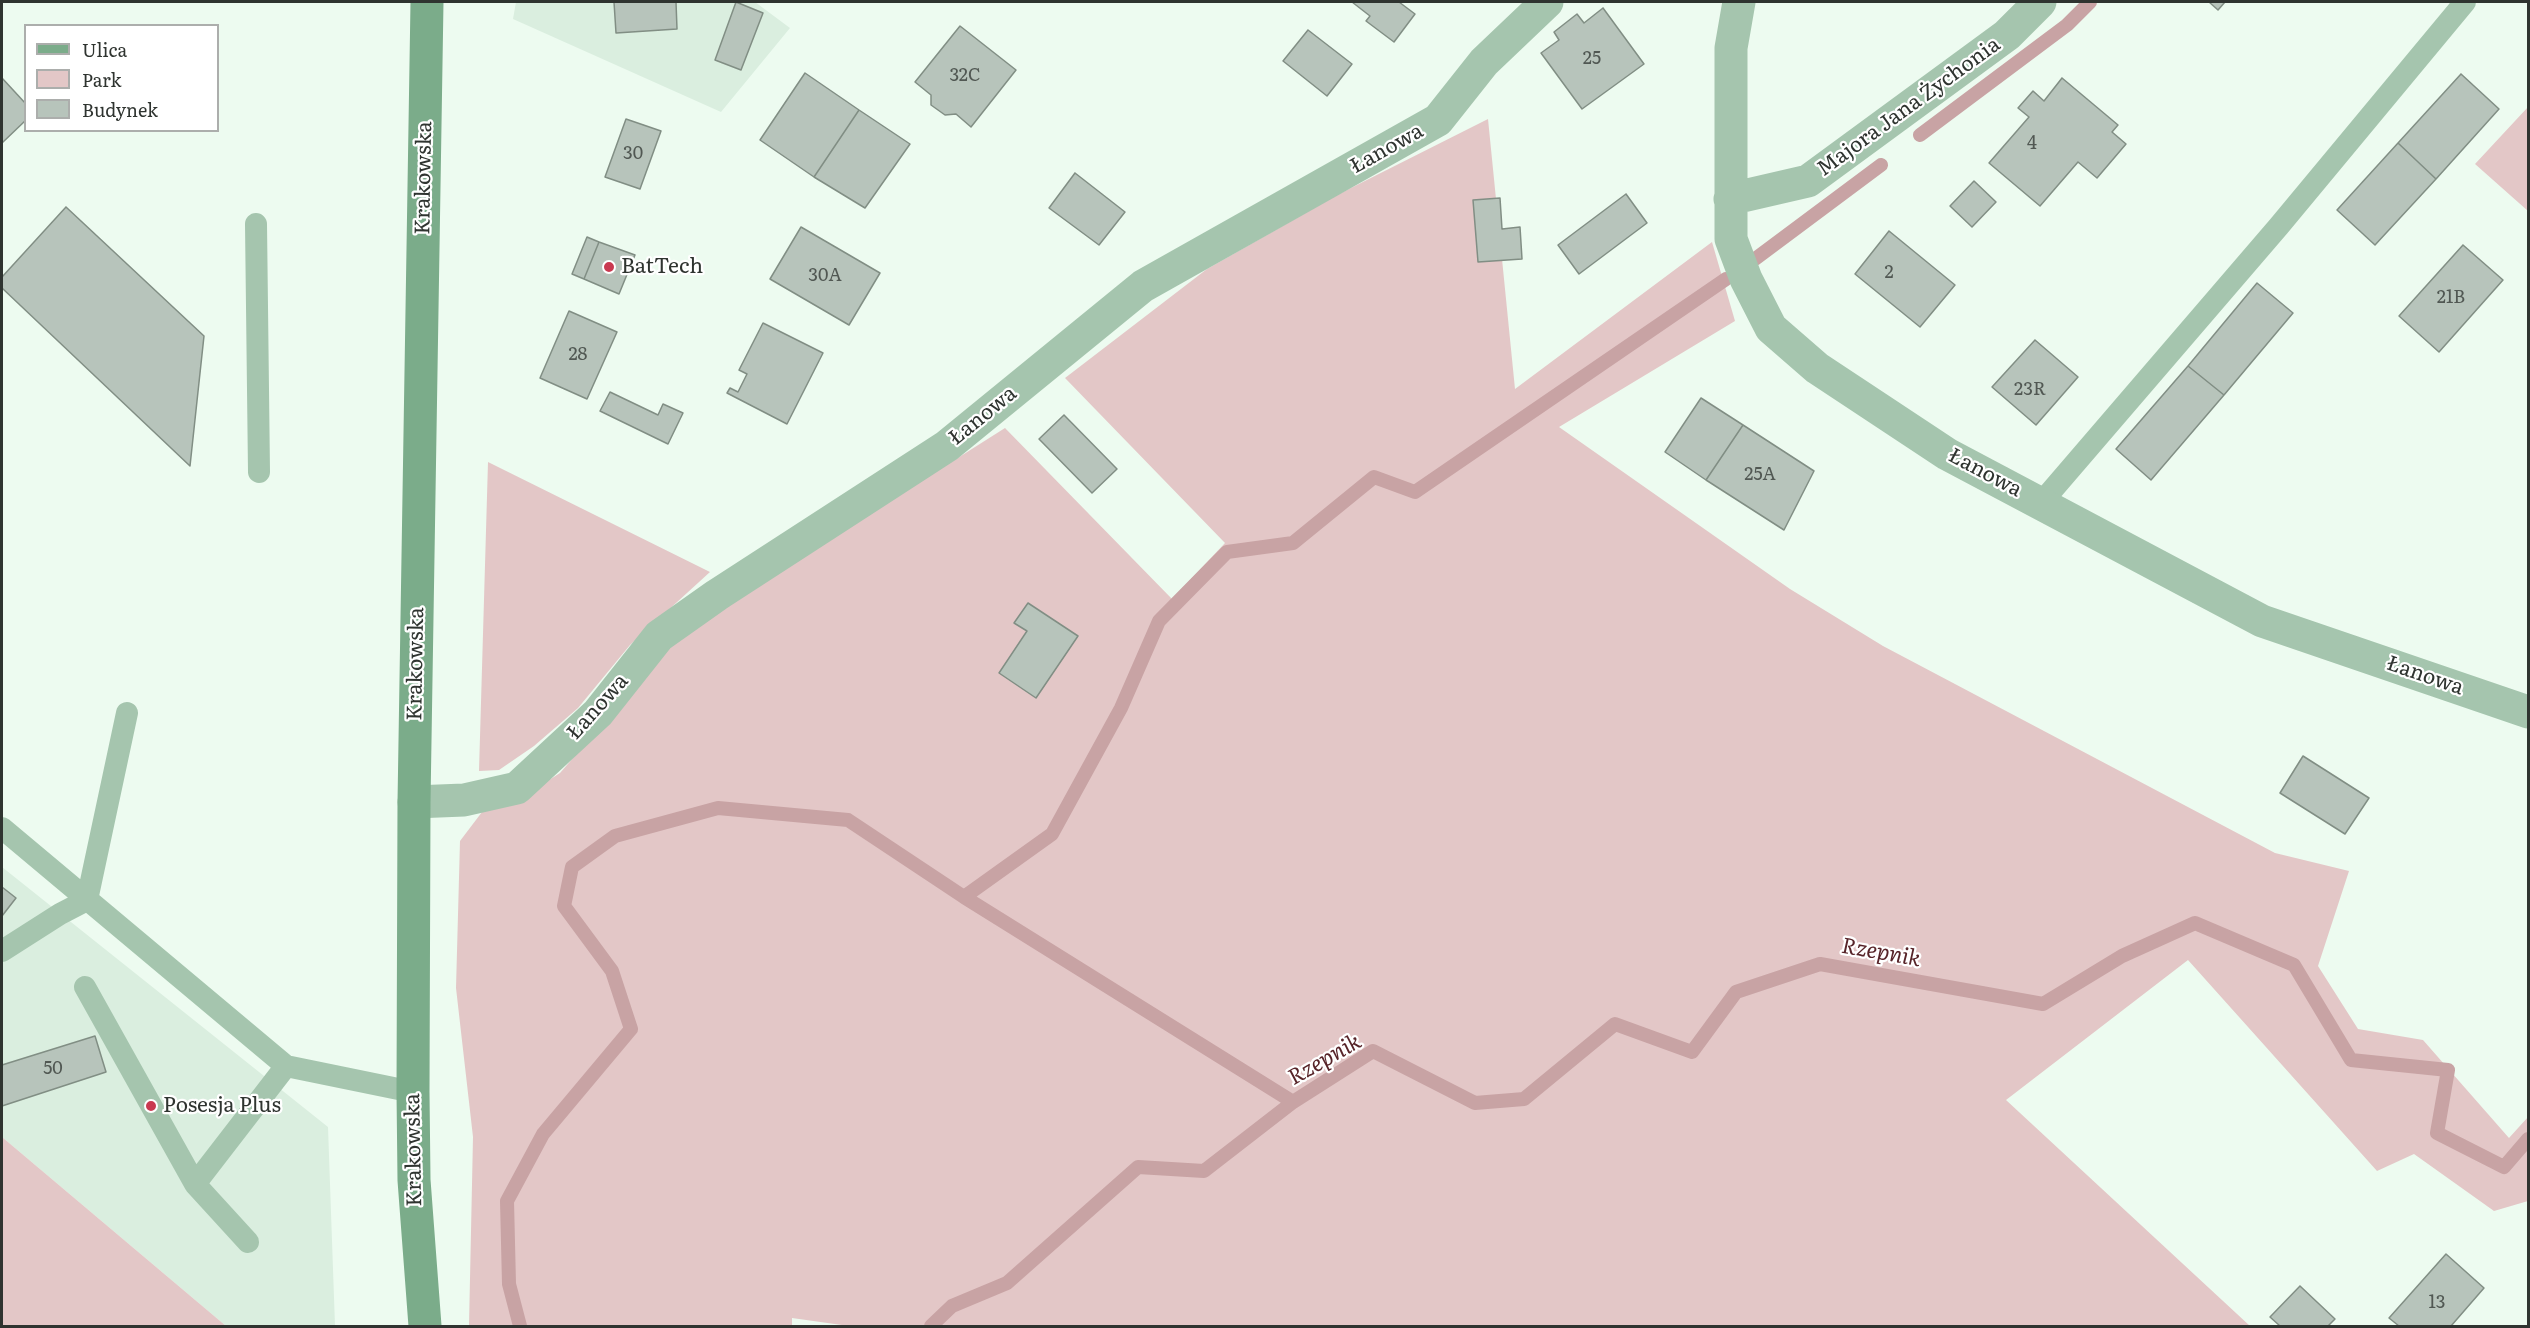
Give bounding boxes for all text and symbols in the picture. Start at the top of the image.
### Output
legend [24,24,219,132]
street label: Majora Jana Żychonia [1813,32,2005,182]
text: Ulica [82,36,127,63]
house number: 25 [1583,48,1601,70]
house number: 32C [950,65,980,87]
text: Park [82,66,121,93]
text: Budynek [82,96,158,123]
street label: Łanowa [1346,119,1428,179]
street label: Krakowska [410,121,438,235]
house number: 4 [2027,133,2037,155]
house number: 30 [623,143,643,165]
place label: BatTech [621,254,703,280]
marker: BatTech [602,260,616,274]
house number: 2 [1884,262,1894,284]
house number: 30A [808,265,842,287]
house number: 21B [2437,287,2465,309]
house number: 28 [568,344,588,366]
house number: 23R [2014,379,2046,401]
street label: Łanowa [944,381,1022,451]
street label: Łanowa [1944,443,2026,503]
house number: 25A [1744,464,1776,486]
street label: Krakowska [402,607,430,721]
street label: Łanowa [2383,651,2467,701]
street label: Łanowa [562,669,634,745]
water label: Rzepnik [1839,933,1923,973]
water label: Rzepnik [1284,1029,1366,1091]
house number: 50 [43,1058,63,1080]
place label: Posesja Plus [163,1093,281,1119]
street label: Krakowska [400,1093,428,1207]
marker: Posesja Plus [144,1099,158,1113]
house number: 13 [2428,1292,2446,1314]

